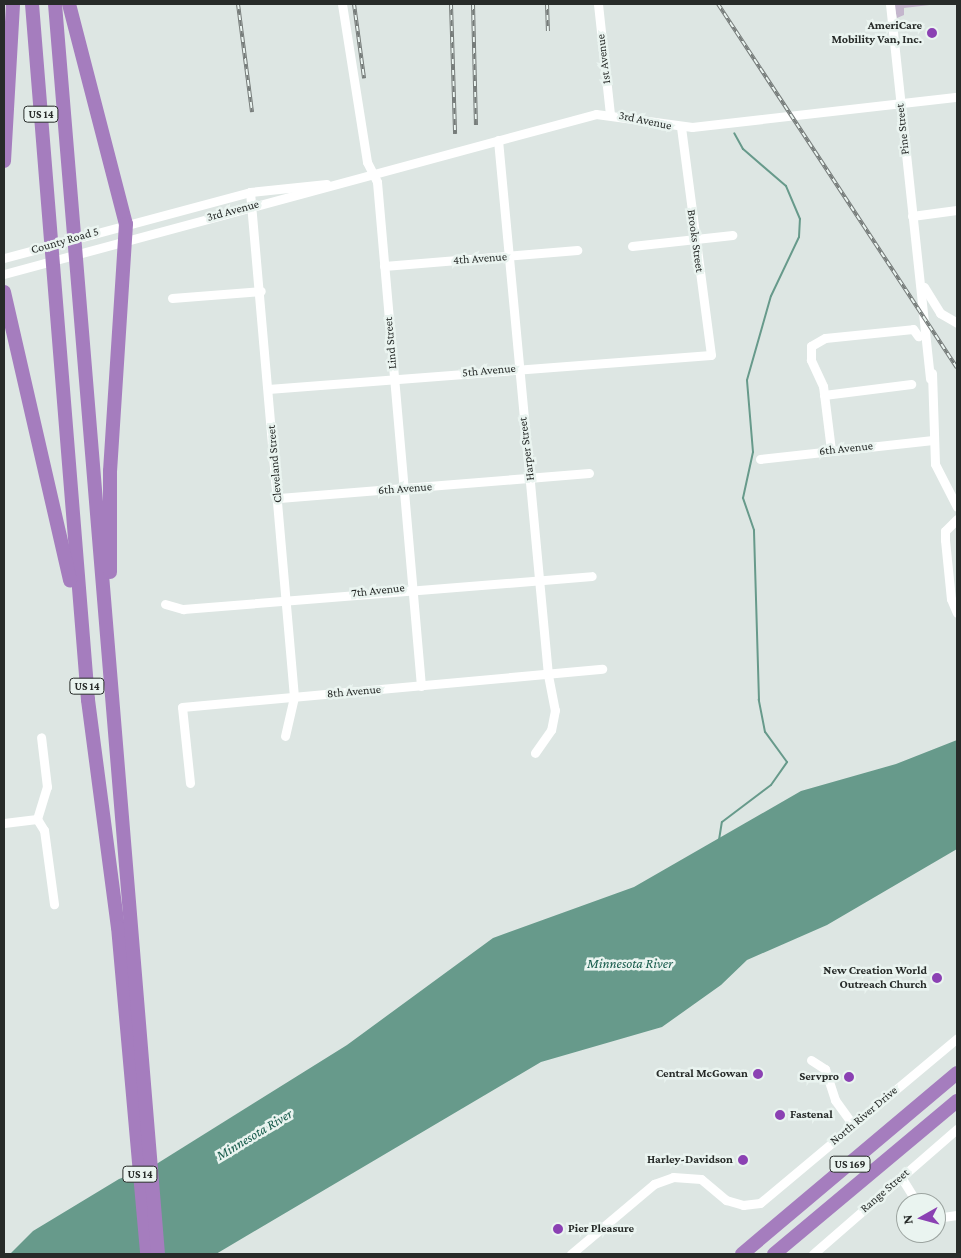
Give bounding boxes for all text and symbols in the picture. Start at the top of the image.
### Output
place label: AmeriCare Mobility Van, Inc. [831,19,922,47]
marker: AmeriCare Mobility Van, Inc. [926,27,938,39]
street label: 1st Avenue [594,33,614,85]
street label: Pine Street [893,103,913,155]
road number: US 14 [22,106,60,122]
street label: 3rd Avenue [617,108,673,134]
street label: 3rd Avenue [205,197,261,225]
street label: Brooks Street [683,209,707,273]
street label: County Road 5 [30,224,100,258]
street label: 4th Avenue [452,250,508,268]
street label: Lind Street [382,316,400,370]
street label: 5th Avenue [462,361,516,381]
street label: Harper Street [516,416,538,482]
street label: Cleveland Street [264,425,286,503]
street label: 6th Avenue [818,439,874,459]
street label: 6th Avenue [378,480,432,498]
street label: 7th Avenue [351,581,405,601]
road number: US 14 [68,678,106,694]
street label: 8th Avenue [326,682,382,702]
water label: Minnesota River [587,955,673,971]
place label: New Creation World Outreach Church [823,964,927,992]
marker: New Creation World Outreach Church [931,972,943,984]
place label: Central McGowan [656,1067,748,1081]
marker: Central McGowan [752,1068,764,1080]
place label: Servpro [799,1070,839,1084]
marker: Servpro [843,1071,855,1083]
street label: North River Drive [827,1084,901,1148]
water label: Minnesota River [213,1105,295,1163]
place label: Fastenal [790,1108,833,1122]
marker: Fastenal [774,1109,786,1121]
place label: Harley-Davidson [647,1153,733,1167]
marker: Harley-Davidson [737,1154,749,1166]
road number: US 169 [829,1156,871,1172]
road number: US 14 [121,1166,159,1182]
street label: Range Street [858,1166,912,1216]
north arrow [896,1193,946,1243]
text: N [899,1214,916,1225]
place label: Pier Pleasure [568,1222,634,1236]
marker: Pier Pleasure [552,1223,564,1235]

